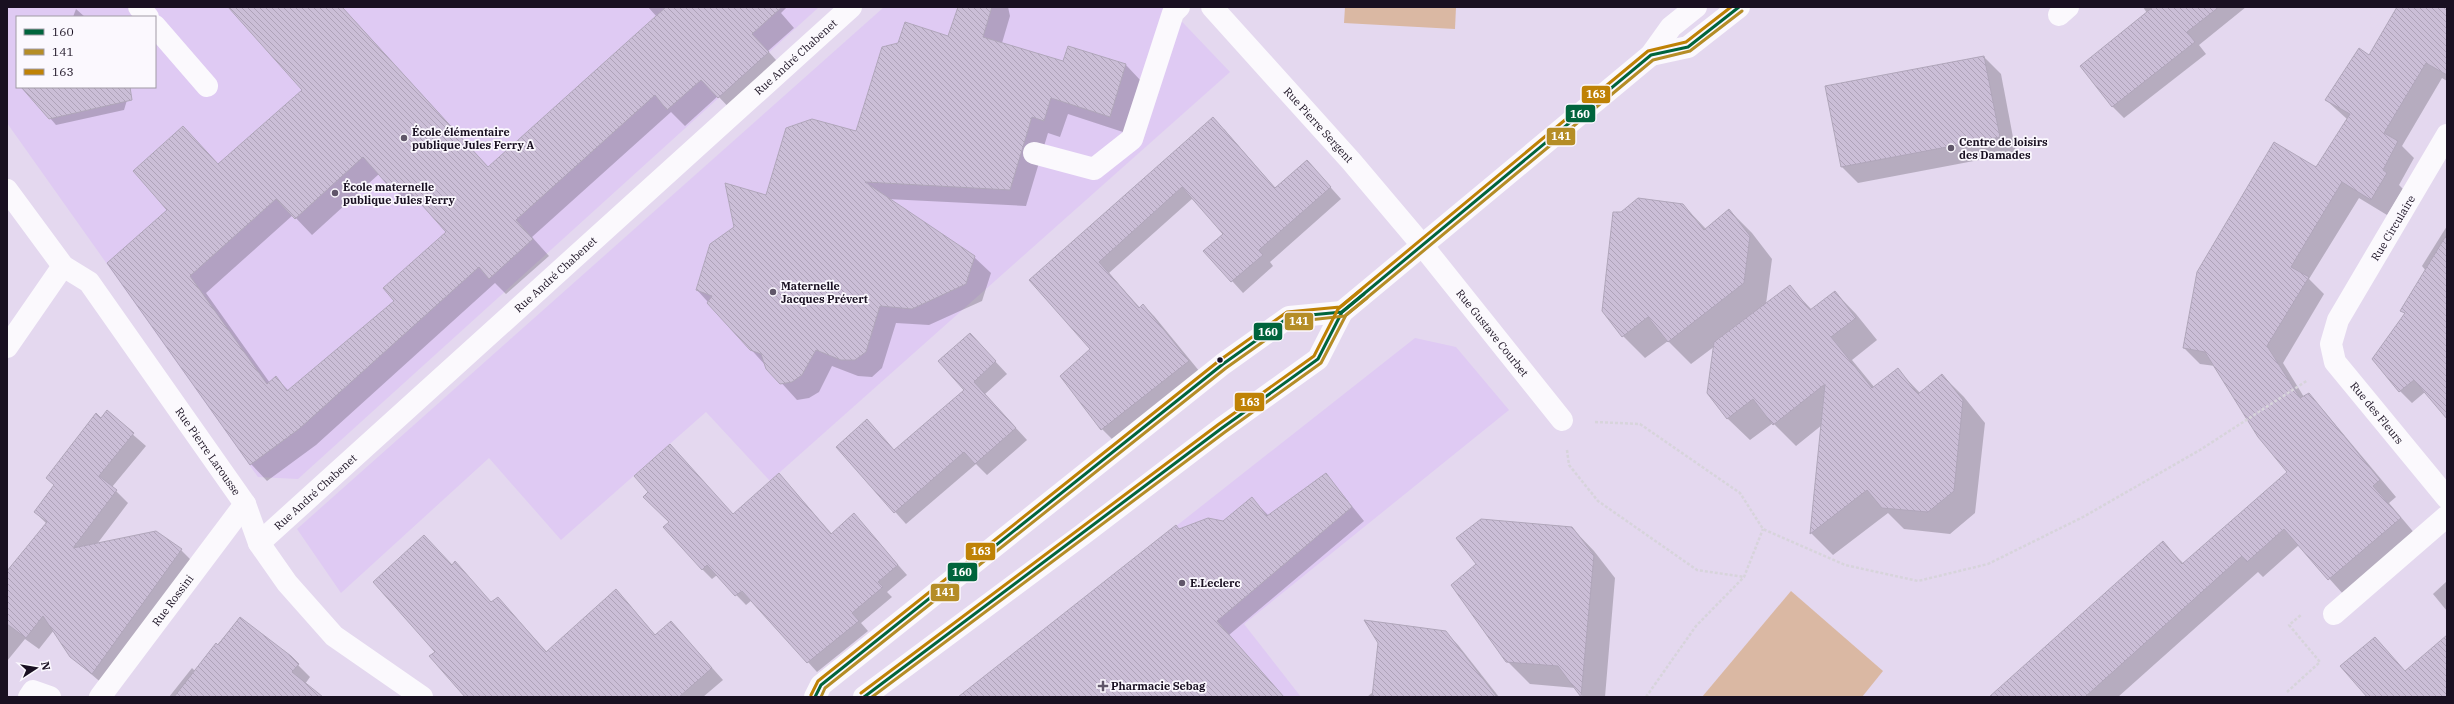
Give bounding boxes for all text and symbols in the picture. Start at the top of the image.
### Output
legend [16,16,156,88]
street label: Rue André Chabenet [751,16,840,98]
text: 160 [52,24,74,39]
text: 141 [52,44,74,59]
text: 163 [52,64,74,79]
street label: Rue Pierre Sergent [1281,84,1356,166]
line badge: 163 [1581,85,1611,104]
text: 163 [1586,87,1606,101]
line badge: 160 [1565,104,1596,123]
text: 160 [1570,107,1590,121]
place label: École élémentaire publique Jules Ferry A [412,124,534,152]
line badge: 141 [1546,127,1576,146]
text: 141 [1551,129,1571,143]
marker: École élémentaire publique Jules Ferry A [399,133,409,143]
place label: Centre de loisirs des Damades [1959,135,2048,162]
marker: Centre de loisirs des Damades [1946,143,1956,153]
place label: École maternelle publique Jules Ferry [343,179,456,207]
marker: École maternelle publique Jules Ferry [330,188,340,198]
street label: Rue Circulaire [2368,193,2418,263]
street label: Rue André Chabenet [511,233,600,315]
place label: Maternelle Jacques Prévert [781,279,868,306]
street label: Rue Gustave Courbet [1453,286,1532,380]
marker: Maternelle Jacques Prévert [768,287,778,297]
line badge: 141 [1284,312,1314,331]
text: 141 [1289,314,1309,328]
line badge: 160 [1253,322,1283,341]
text: 160 [1258,325,1278,339]
unlabelled marker [1215,355,1225,365]
street label: Rue des Fleurs [2347,379,2407,447]
line badge: 163 [1234,392,1265,412]
text: 163 [1240,395,1260,409]
street label: Rue Pierre Larousse [172,405,244,498]
street label: Rue André Chabenet [271,451,360,533]
line badge: 163 [965,542,996,561]
text: 163 [971,544,991,558]
line badge: 160 [947,562,978,582]
text: 160 [952,565,972,579]
street label: Rue Rossini [149,571,197,629]
place label: E.Leclerc [1190,576,1241,590]
marker: E.Leclerc [1177,578,1187,588]
line badge: 141 [930,583,960,602]
text: 141 [935,585,955,599]
north arrow [16,648,56,688]
text: N [38,660,54,672]
place label: Pharmacie Sebag [1111,679,1206,693]
marker: Pharmacie Sebag [1098,681,1108,691]

